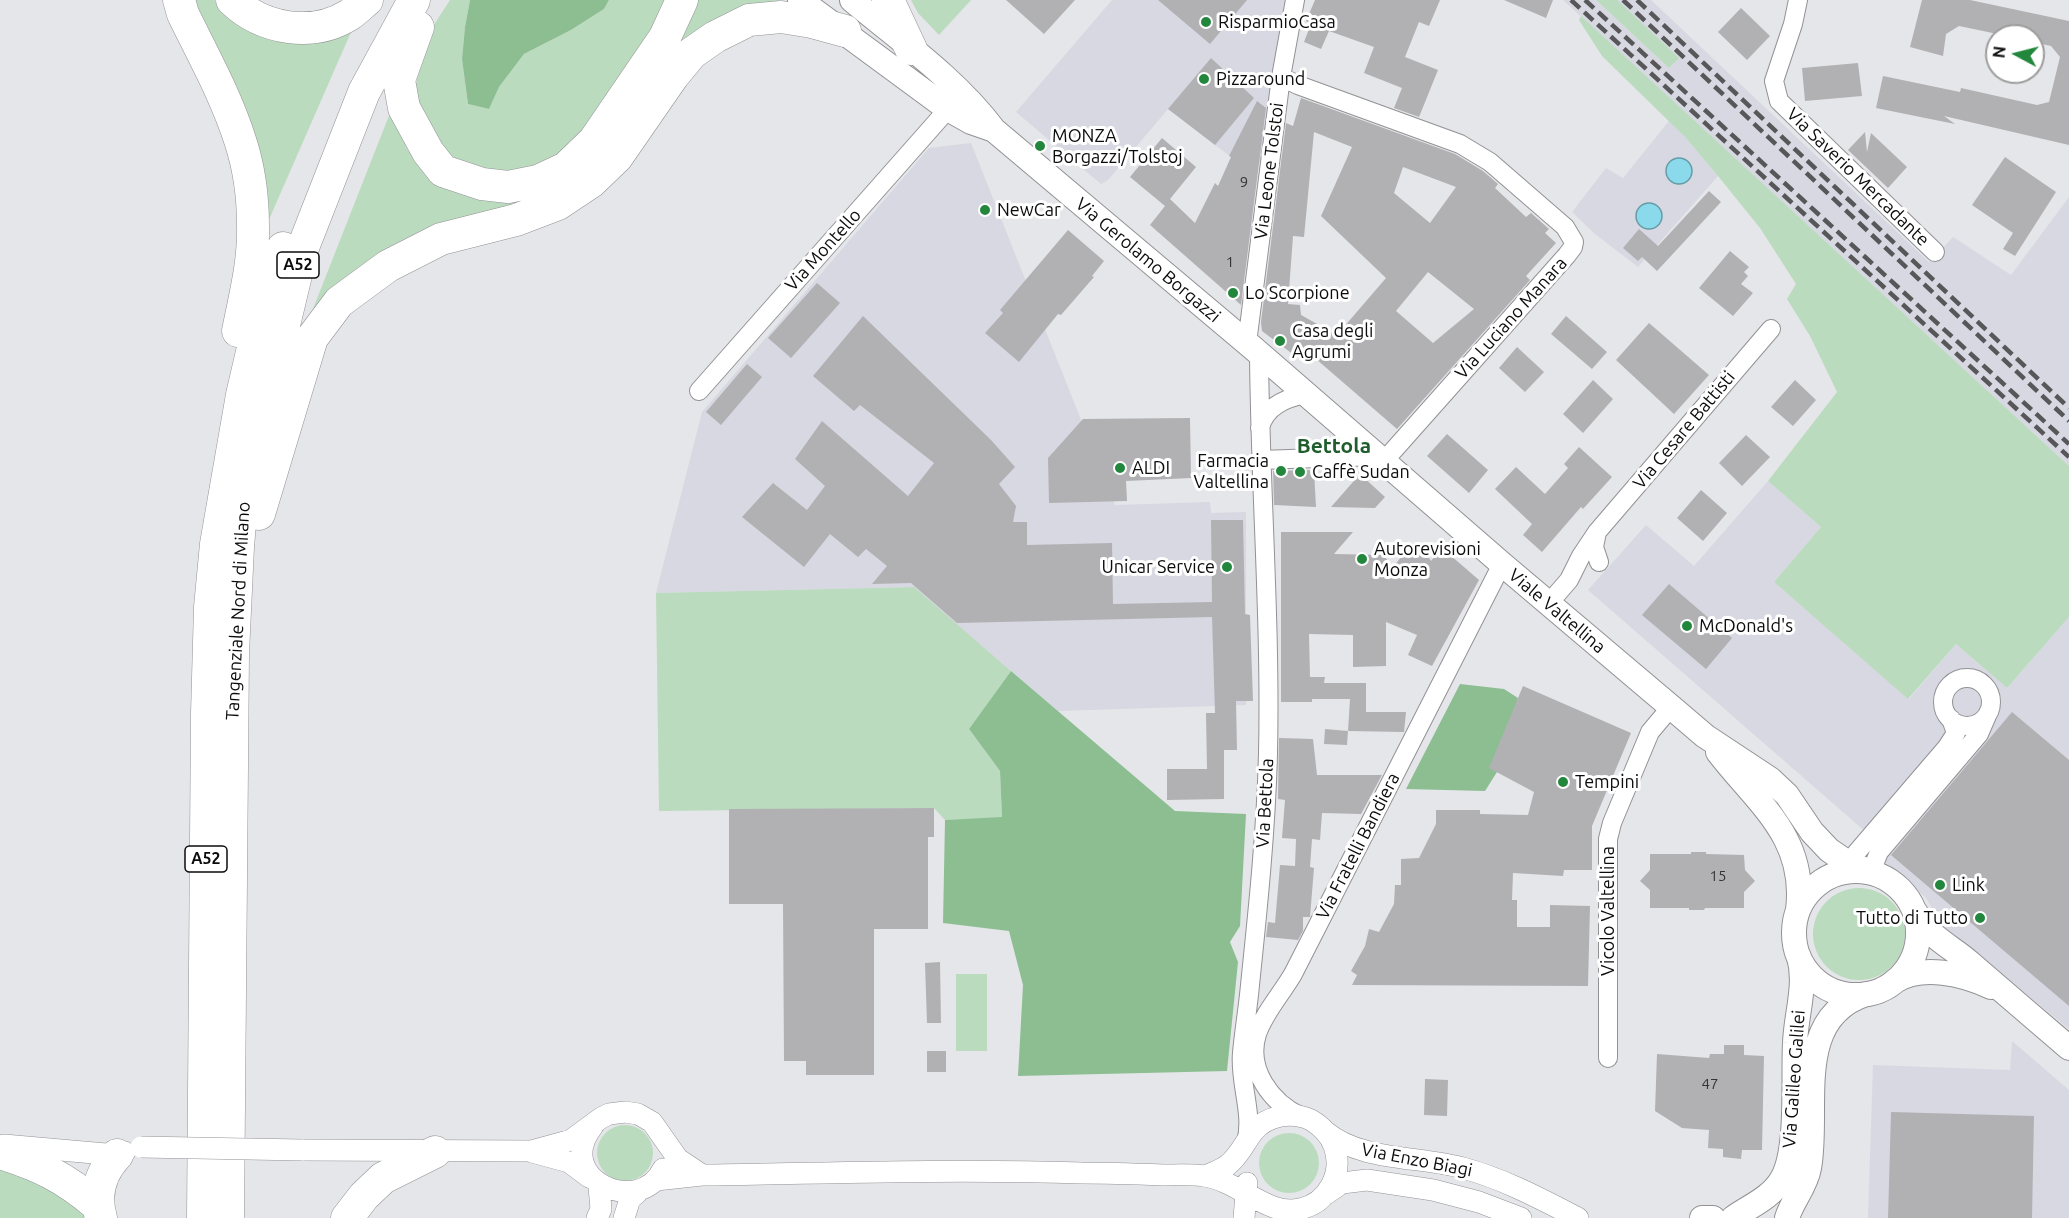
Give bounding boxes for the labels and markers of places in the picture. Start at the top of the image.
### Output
place label: RisparmioCasa [1218,11,1336,33]
marker: RisparmioCasa [1199,15,1213,29]
place label: Pizzaround [1216,68,1305,90]
marker: Pizzaround [1197,72,1211,86]
place label: MONZA Borgazzi/Tolstoj [1052,125,1183,168]
marker: MONZA Borgazzi/Tolstoj [1033,139,1047,153]
place label: NewCar [997,199,1061,221]
marker: NewCar [978,203,992,217]
place label: Lo Scorpione [1245,282,1350,304]
marker: Lo Scorpione [1226,286,1240,300]
place label: Casa degli Agrumi [1292,320,1373,362]
marker: Casa degli Agrumi [1273,334,1287,348]
place label: Farmacia Valtellina [1194,450,1269,492]
place label: ALDI [1132,457,1170,479]
marker: ALDI [1113,461,1127,475]
place label: Caffè Sudan [1312,461,1410,483]
marker: Farmacia Valtellina [1274,464,1288,478]
marker: Caffè Sudan [1293,465,1307,479]
place label: Autorevisioni Monza [1374,538,1481,580]
marker: Autorevisioni Monza [1355,552,1369,566]
place label: Unicar Service [1102,556,1215,578]
marker: Unicar Service [1220,560,1234,574]
place label: McDonald's [1699,615,1793,637]
marker: McDonald's [1680,619,1694,633]
place label: Tempini [1575,771,1639,793]
marker: Tempini [1556,775,1570,789]
place label: Link [1952,874,1985,896]
marker: Link [1933,878,1947,892]
place label: Tutto di Tutto [1856,907,1968,929]
marker: Tutto di Tutto [1973,911,1987,925]

